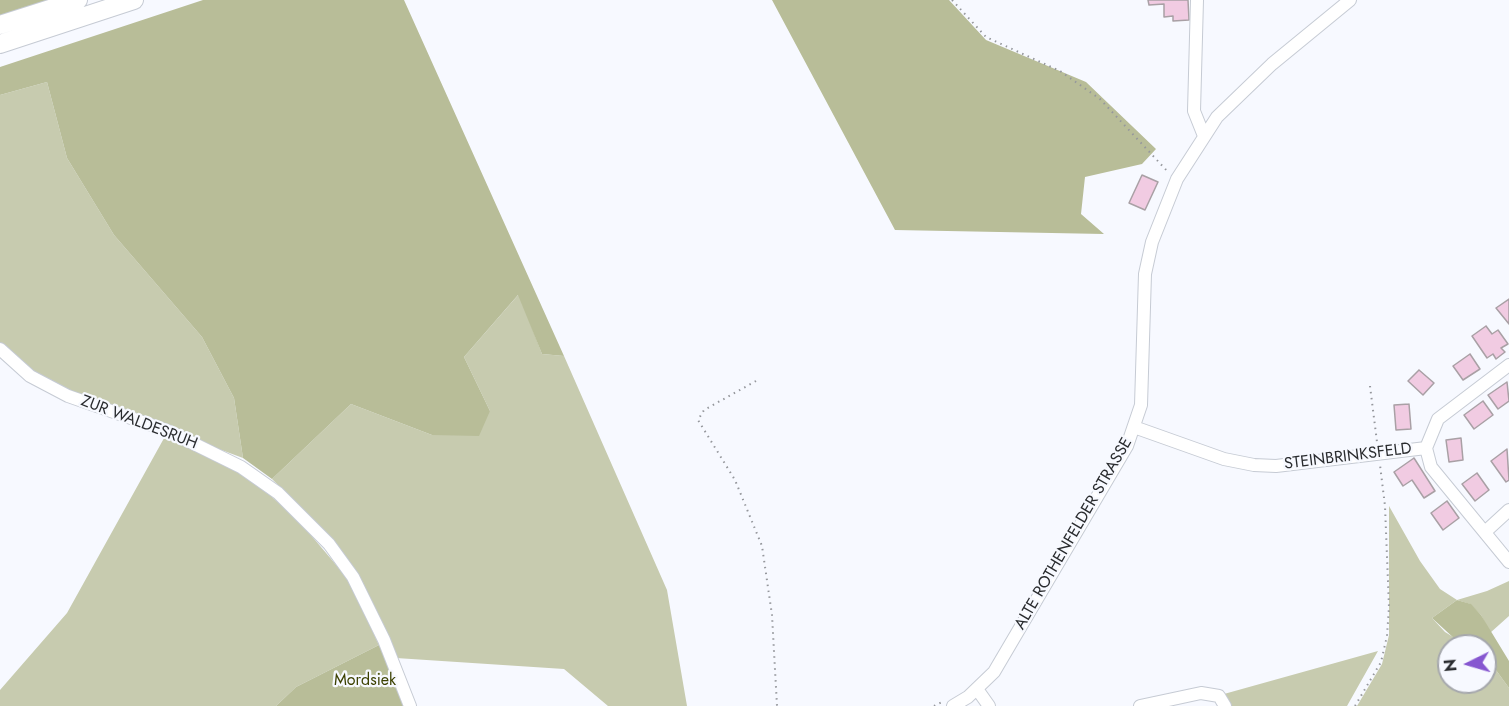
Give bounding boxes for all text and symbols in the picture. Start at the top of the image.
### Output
street label: ZUR WALDESRUH [78,392,200,454]
street label: ALTE ROTHENFELDER STRASSE [1011,435,1137,633]
street label: STEINBRINKSFELD [1283,440,1413,474]
north arrow [1437,634,1497,694]
text: N [1439,658,1463,673]
park label: Mordsiek [334,671,396,691]

